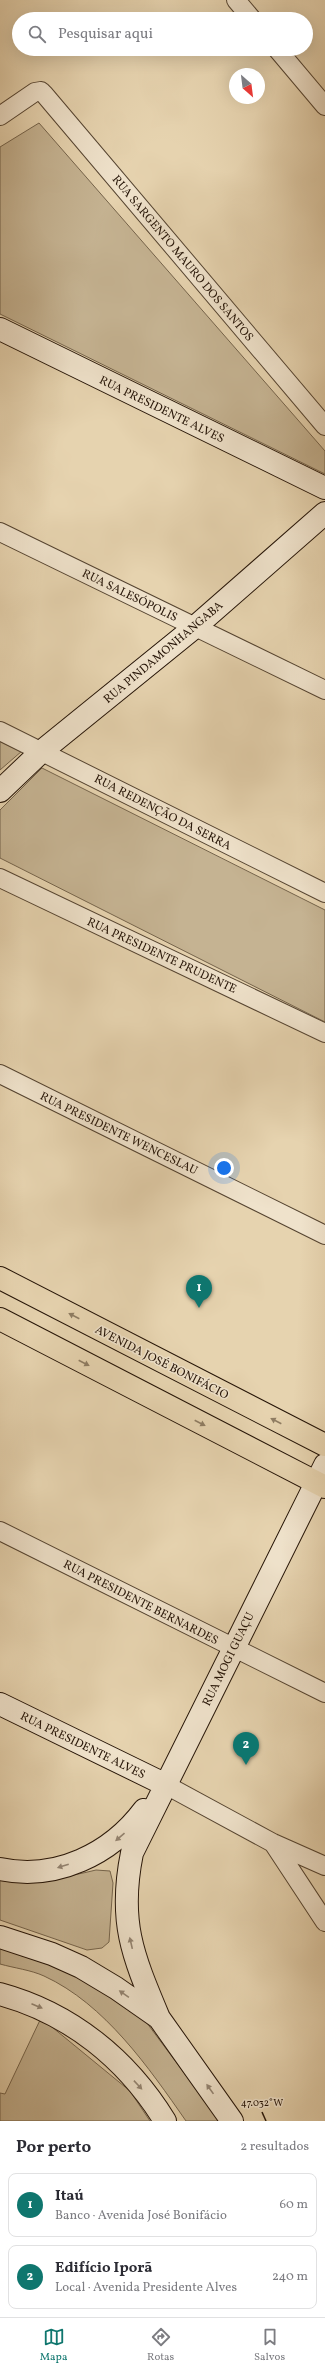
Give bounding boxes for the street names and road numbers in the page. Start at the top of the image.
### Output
street label: RUA SARGENTO MAURO DOS SANTOS [108,172,257,345]
street label: RUA PRESIDENTE ALVES [96,373,227,447]
street label: RUA SALESÓPOLIS [79,565,180,626]
street label: RUA PINDAMONHANGABA [100,598,227,708]
street label: RUA REDENÇÃO DA SERRA [91,771,234,855]
street label: RUA PRESIDENTE PRUDENTE [84,914,239,998]
street label: RUA PRESIDENTE WENCESLAU [37,1089,200,1179]
street label: AVENIDA JOSÉ BONIFÁCIO [92,1321,232,1404]
street label: RUA PRESIDENTE BERNARDES [60,1557,221,1649]
street label: RUA MOGI GUAÇU [199,1610,259,1709]
street label: RUA PRESIDENTE ALVES [17,1709,148,1783]

